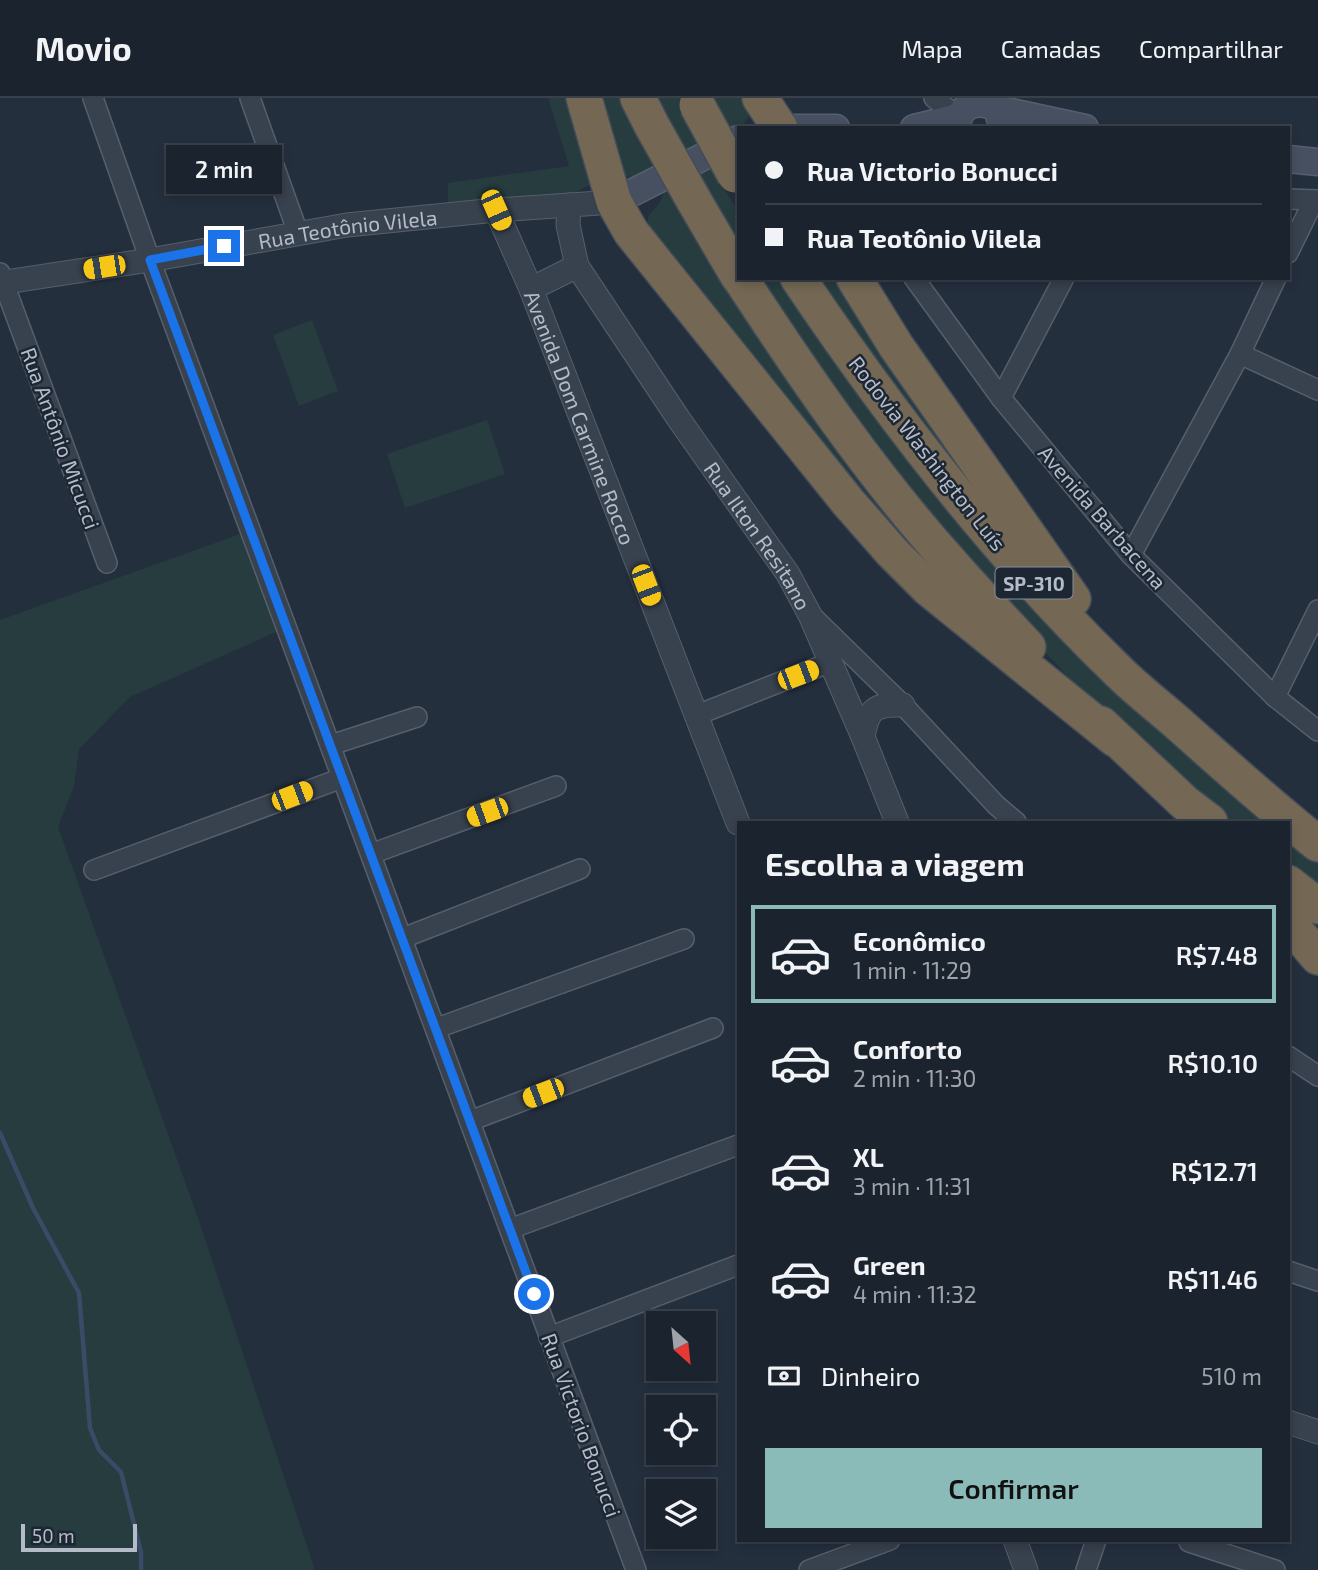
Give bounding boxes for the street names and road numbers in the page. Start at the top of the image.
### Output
street label: Rua Teotônio Vilela [256,204,438,253]
street label: Avenida Dom Carmine Rocco [520,287,641,548]
street label: Rua Antônio Micucci [17,344,105,532]
street label: Rodovia Washington Luís [844,351,1012,555]
street label: Avenida Barbacena [1034,440,1172,594]
street label: Rua Ilton Resitano [700,456,817,614]
road number: SP-310 [996,568,1072,598]
street label: Rua Victorio Bonucci [537,1330,627,1520]

